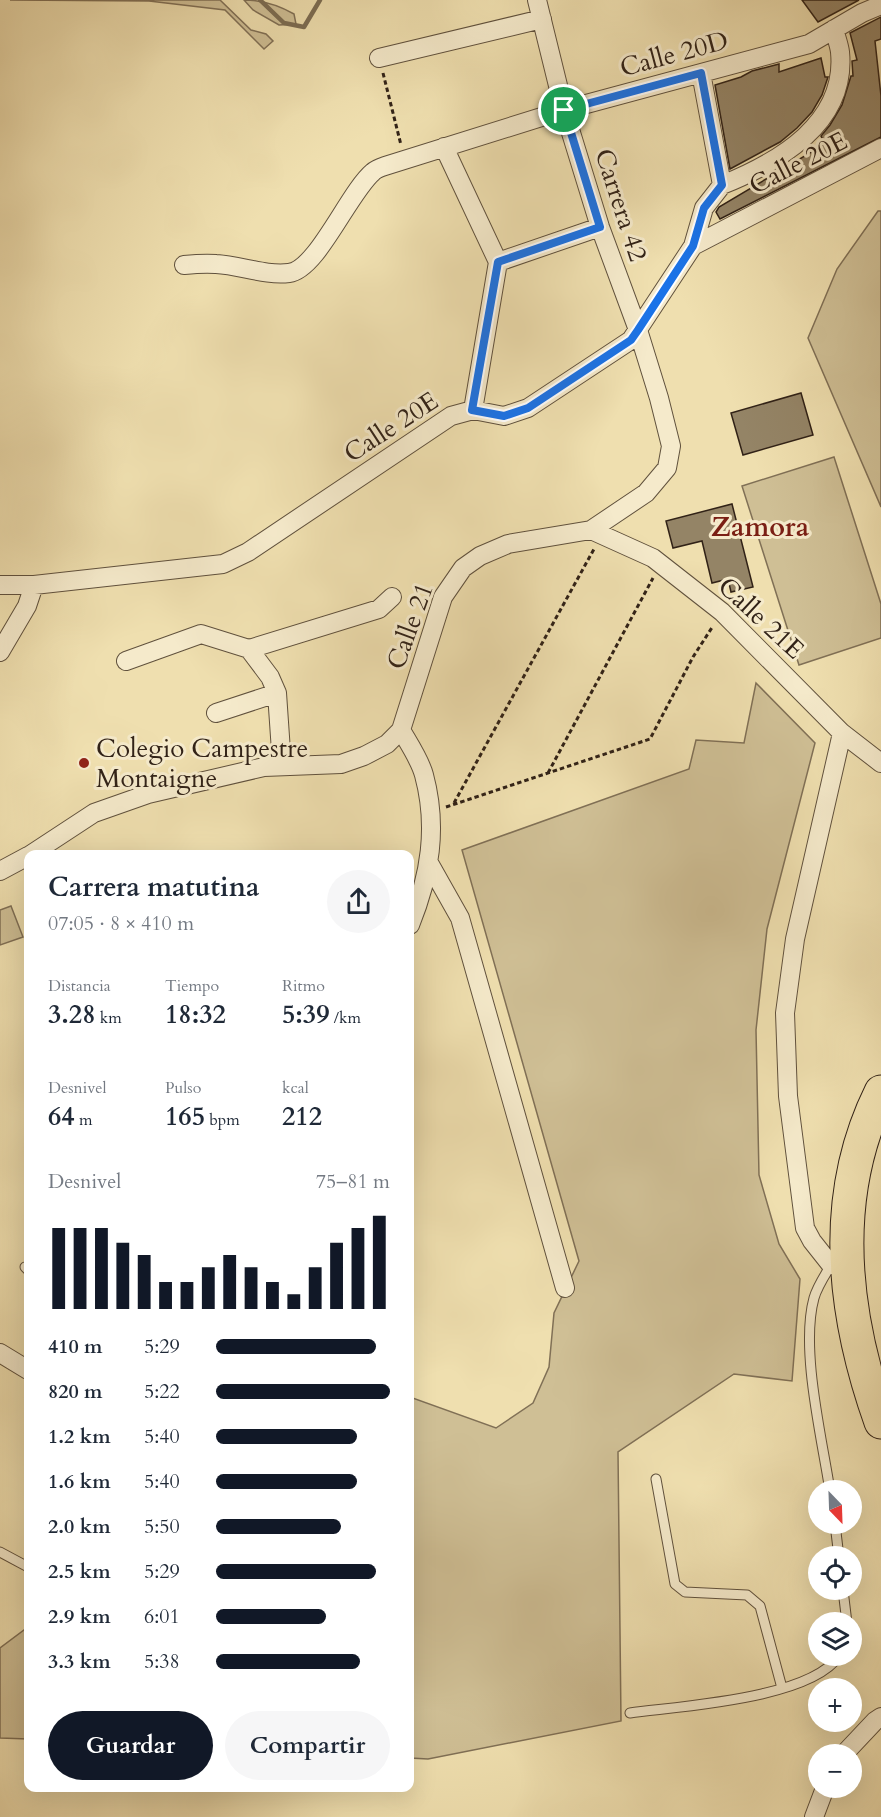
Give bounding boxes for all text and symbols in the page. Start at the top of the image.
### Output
street label: Calle 20D [616,23,732,85]
pin [538,84,589,135]
icon: arrive [547,93,580,126]
street label: Calle 20E [743,123,853,203]
street label: Carrera 42 [586,144,656,266]
street label: Calle 20E [337,384,445,470]
district label: Zamora [711,509,810,546]
street label: Calle 21E [710,569,812,667]
street label: Calle 21 [378,578,442,674]
place label: Colegio Campestre Montaigne [96,731,308,796]
marker: Colegio Campestre Montaigne [77,756,91,770]
text: Carrera matutina [48,869,259,906]
button: share [327,870,390,933]
text: 07:05 · 8 × 410 m [48,910,194,937]
text: Distancia [48,975,111,997]
text: Tiempo [165,975,219,997]
text: Ritmo [282,975,325,997]
text: 3.28 [48,997,96,1032]
text: 18:32 [165,997,226,1032]
text: 5:39 [282,997,330,1032]
text: km [96,1007,122,1029]
text: /km [330,1007,361,1029]
text: Desnivel [48,1077,107,1099]
text: Pulso [165,1077,201,1099]
text: kcal [282,1077,309,1099]
text: 64 [48,1099,75,1134]
text: 165 [165,1099,205,1134]
text: 212 [282,1099,322,1134]
text: m [75,1109,92,1131]
text: bpm [205,1109,240,1131]
text: Desnivel [48,1168,121,1195]
text: 75–81 m [316,1168,390,1195]
text: 410 m [48,1333,103,1360]
text: 5:29 [144,1333,180,1360]
text: 820 m [48,1378,103,1405]
text: 5:22 [144,1378,180,1405]
text: 1.2 km [48,1423,111,1450]
text: 5:40 [144,1423,180,1450]
text: 1.6 km [48,1468,111,1495]
text: 5:40 [144,1468,180,1495]
north arrow [808,1480,862,1534]
map controls [808,1480,862,1798]
text: 2.0 km [48,1513,111,1540]
text: 5:50 [144,1513,180,1540]
button: locate [808,1546,862,1600]
text: 2.5 km [48,1558,111,1585]
text: 5:29 [144,1558,180,1585]
text: 2.9 km [48,1603,111,1630]
text: 6:01 [144,1603,180,1630]
button: layers [808,1612,862,1666]
text: 3.3 km [48,1648,111,1675]
text: 5:38 [144,1648,180,1675]
button: + [808,1678,862,1732]
button: Guardar [48,1711,213,1780]
button: Compartir [225,1711,390,1780]
button: − [808,1744,862,1798]

